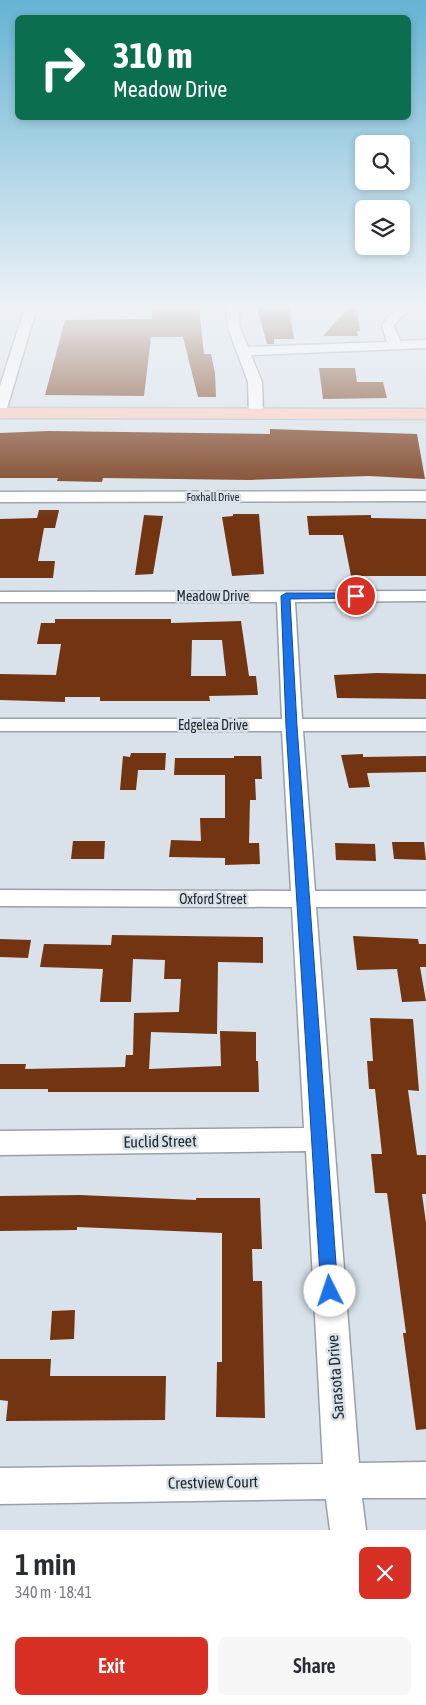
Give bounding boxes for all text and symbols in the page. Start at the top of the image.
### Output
icon: right [30,35,95,100]
text: 310 m [113,35,192,75]
text: Meadow Drive [113,76,227,102]
map controls [355,135,410,255]
button: search [355,135,410,190]
button: layers [355,200,410,255]
street label: Foxhall Drive [187,491,239,503]
pin [335,575,377,617]
icon: arrive [342,582,370,610]
street label: Meadow Drive [177,588,249,604]
street label: Edgelea Drive [178,717,248,733]
street label: Oxford Street [179,891,247,907]
street label: Euclid Street [123,1131,197,1151]
position arrow [303,1264,355,1316]
street label: Sarasota Drive [323,1334,347,1420]
street label: Crestview Court [168,1472,259,1492]
text: 1 min [15,1547,76,1581]
button: close [359,1547,411,1599]
text: 340 m · 18:41 [15,1583,92,1601]
button: Exit [15,1637,208,1695]
button: Share [218,1637,411,1695]

